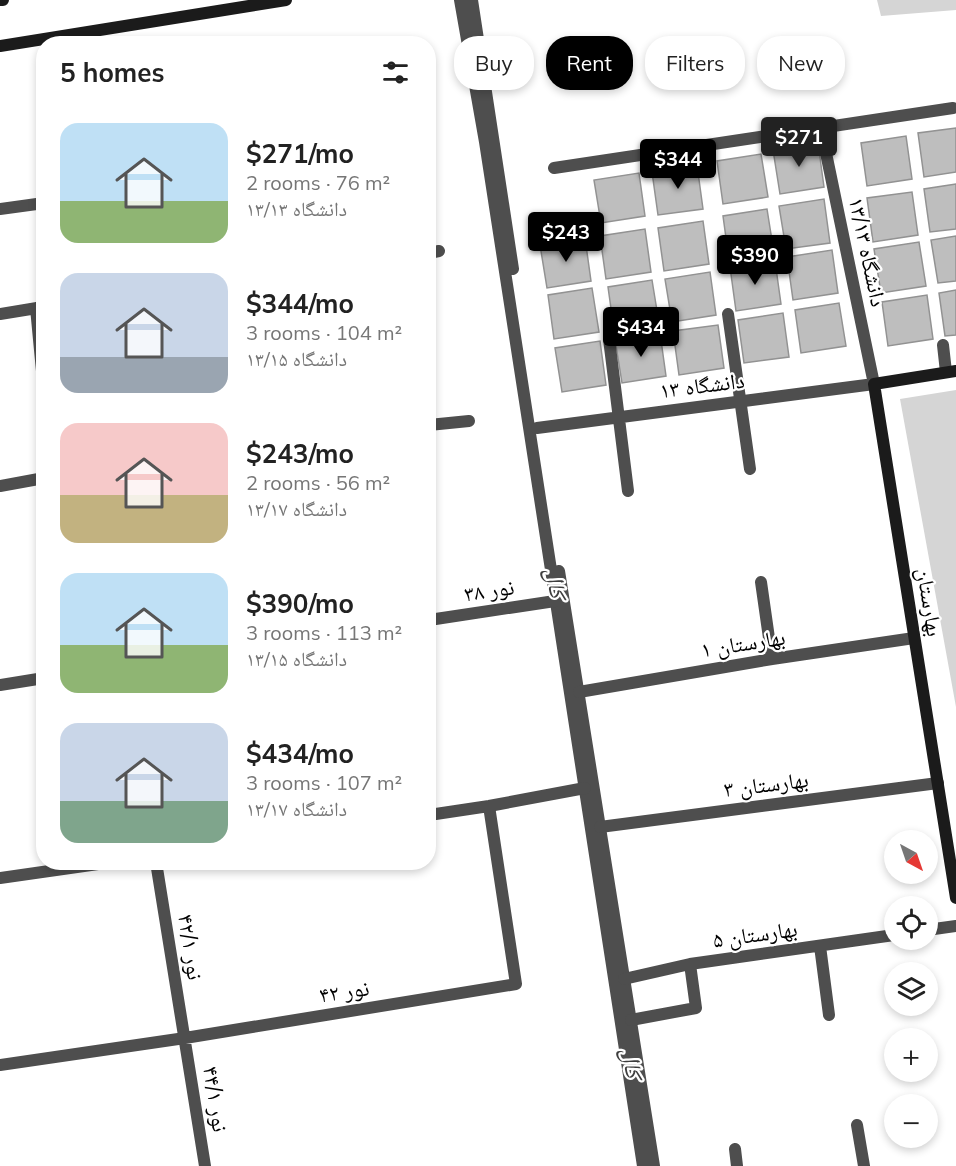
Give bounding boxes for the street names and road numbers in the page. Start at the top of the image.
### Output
street label: دانشگاه ۱۳/۱۳ [843,195,893,309]
street label: دانشگاه ۱۳ [658,366,746,404]
street label: بهارستان [911,566,949,638]
street label: نور ۳۸ [462,572,516,608]
street label: بهارستان ۱ [699,623,787,663]
street label: بهارستان ۳ [722,765,810,803]
street label: نور ۴۲/۱ [172,912,210,982]
street label: بهارستان ۵ [711,914,799,954]
street label: نور ۴۲ [317,973,371,1009]
street label: نور ۴۴/۱ [197,1064,235,1134]

